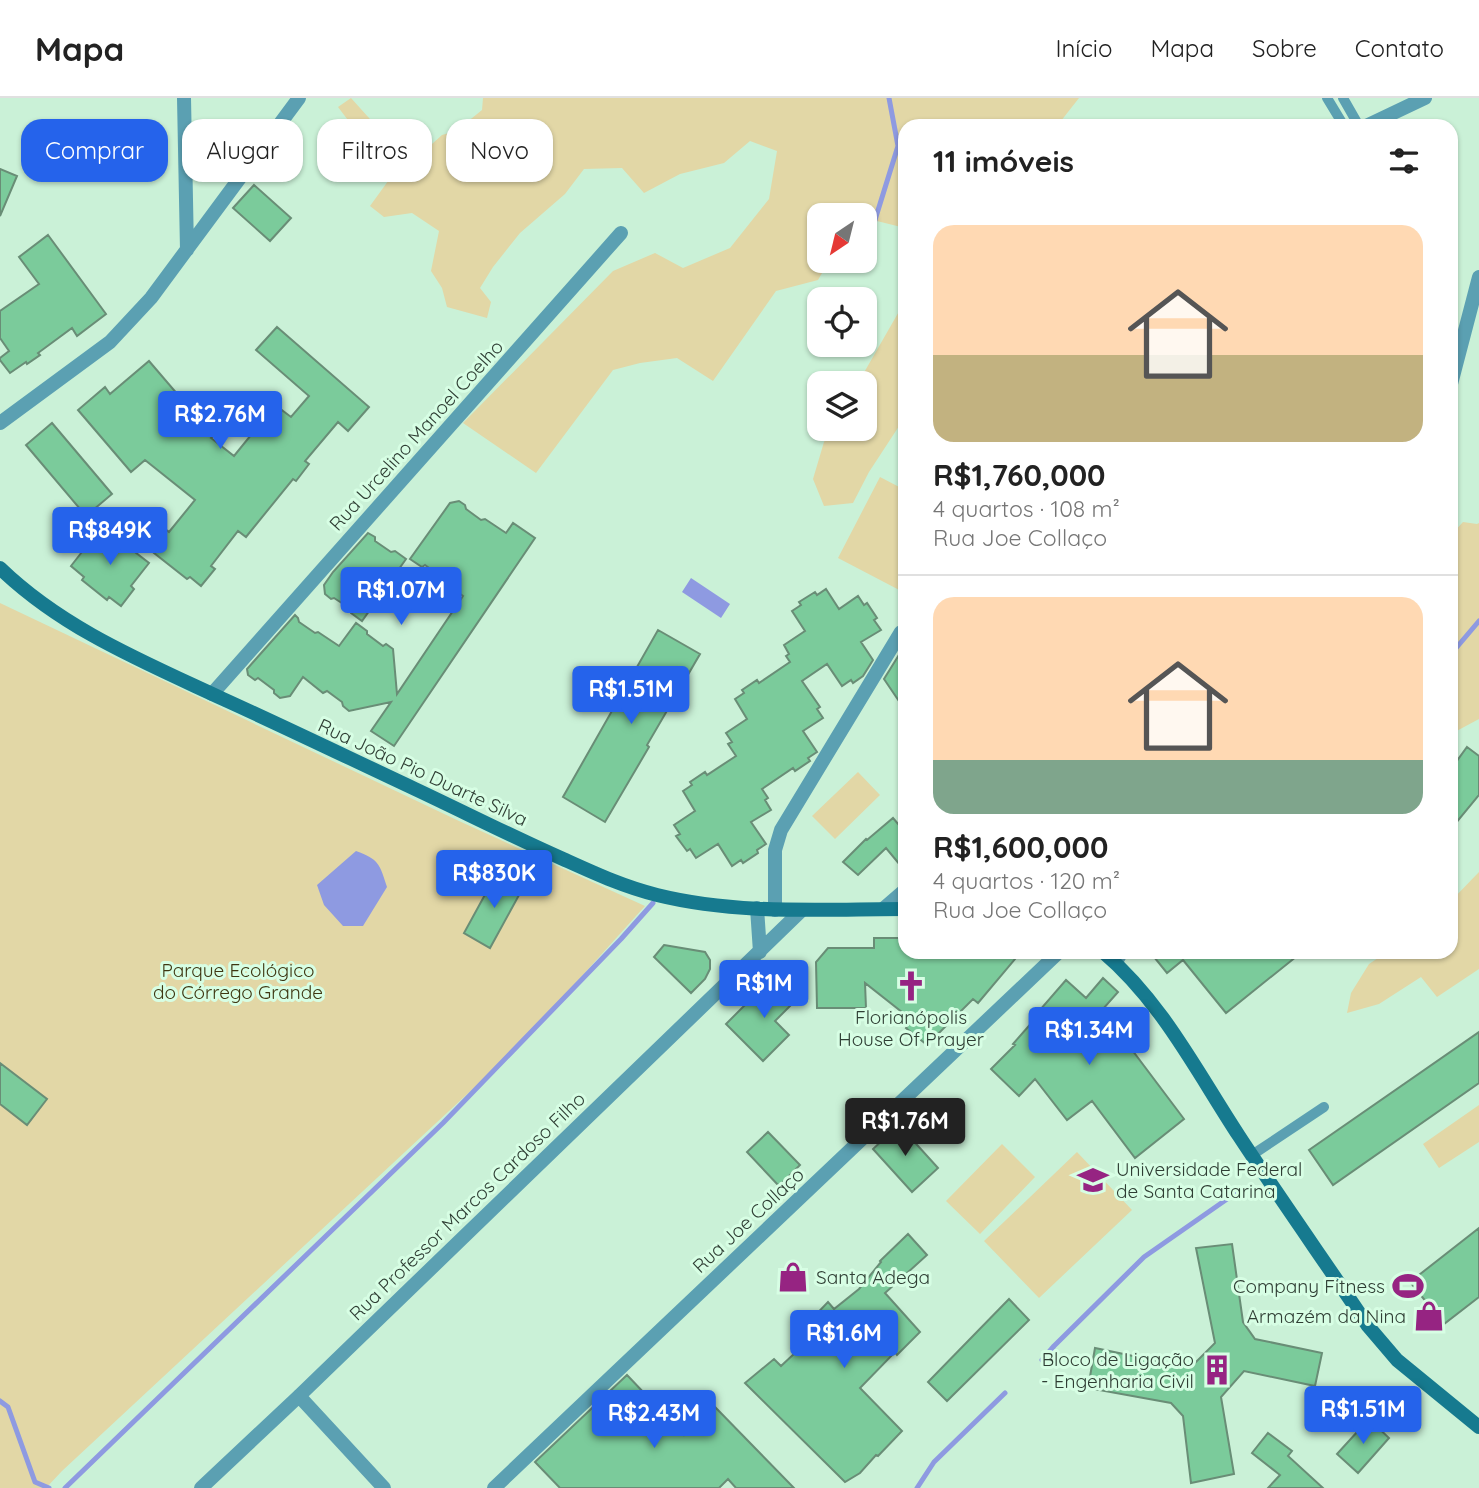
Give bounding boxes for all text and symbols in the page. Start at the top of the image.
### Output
text: Mapa [35,28,124,69]
text: Início [1055,33,1112,63]
text: Mapa [1150,33,1214,63]
text: Sobre [1252,33,1317,63]
text: Contato [1355,33,1444,63]
chip: Comprar [21,119,168,182]
chip: Alugar [182,119,303,182]
chip: Filtros [317,119,432,182]
chip: Novo [446,119,553,182]
text: 11 imóveis [933,142,1074,180]
icon: filters [1385,142,1423,180]
north arrow [807,203,877,273]
map controls [807,203,877,441]
icon: home [1115,271,1241,397]
button: locate [807,287,877,357]
street label: Rua Urcelino Manoel Coelho [324,335,508,535]
button: layers [807,371,877,441]
pin: R$2.76M [155,392,285,451]
text: R$2.76M [174,399,266,428]
text: R$1,760,000 [933,456,1106,494]
text: 4 quartos · 108 m² [933,494,1120,523]
pin: R$849K [53,508,167,567]
text: R$849K [68,515,152,544]
text: Rua Joe Collaço [933,523,1107,552]
pin: R$1.07M [336,568,466,627]
text: R$1.07M [357,575,445,604]
icon: home [1115,643,1241,769]
pin: R$1.51M [566,666,696,726]
text: R$1.51M [588,674,674,703]
street label: Rua João Pio Duarte Silva [314,713,532,831]
text: R$1,600,000 [933,828,1108,866]
pin: R$830K [437,850,551,910]
text: R$830K [452,858,536,887]
text: 4 quartos · 120 m² [933,866,1120,895]
text: Rua Joe Collaço [933,895,1107,924]
park label: Parque Ecológico do Córrego Grande [153,958,323,1004]
pin: R$1M [723,960,805,1020]
text: R$1M [735,968,793,997]
church icon: Florianópolis House Of Prayer [894,969,928,1003]
place label: Florianópolis House Of Prayer [838,1005,985,1051]
pin: R$1.34M [1024,1007,1154,1067]
text: R$1.34M [1045,1015,1133,1044]
street label: Rua Professor Marcos Cardoso Filho [344,1087,590,1325]
pin: R$1.76M [840,1098,970,1158]
text: R$1.76M [861,1106,949,1135]
place label: Universidade Federal de Santa Catarina [1116,1157,1302,1203]
street label: Rua Joe Collaço [687,1162,809,1278]
school or university icon: Universidade Federal de Santa Catarina [1076,1163,1110,1197]
shop icon: Santa Adega [776,1260,810,1294]
place label: Santa Adega [816,1265,930,1289]
sports icon: Company Fitness [1391,1269,1425,1303]
place label: Company Fitness [1233,1274,1385,1298]
shop icon: Armazém da Nina [1412,1299,1446,1333]
place label: Armazém da Nina [1247,1304,1406,1328]
pin: R$1.6M [787,1310,901,1370]
text: R$1.6M [806,1318,882,1347]
place label: Bloco de Ligação - Engenharia Civil [1041,1347,1194,1393]
building icon: Bloco de Ligação - Engenharia Civil [1200,1353,1234,1387]
pin: R$1.51M [1298,1386,1428,1446]
pin: R$2.43M [589,1390,719,1450]
text: R$1.51M [1320,1394,1406,1423]
text: R$2.43M [608,1398,700,1427]

